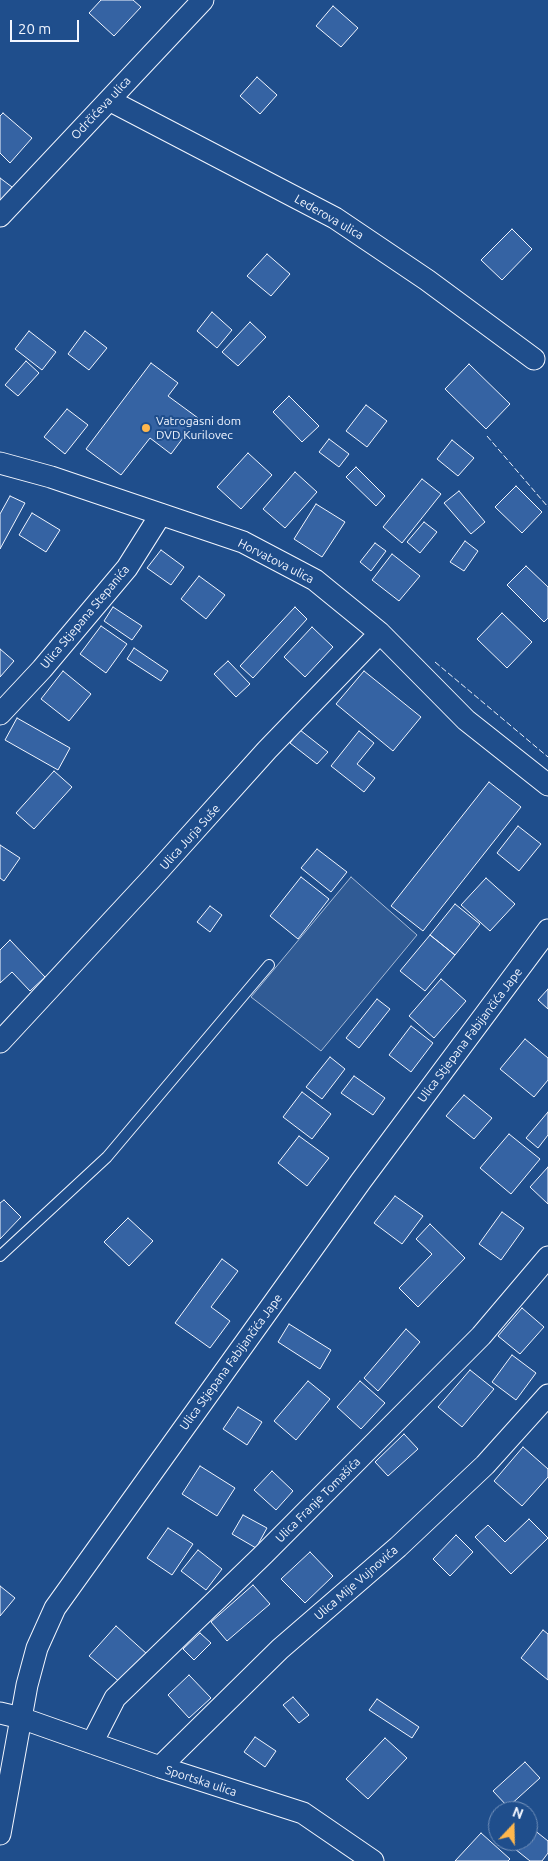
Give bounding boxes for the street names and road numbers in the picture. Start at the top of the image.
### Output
street label: Odrčićeva ulica [68,74,134,142]
street label: Lederova ulica [292,191,366,243]
street label: Horvatova ulica [236,536,316,586]
street label: Ulica Stjepana Stepanića [38,562,132,672]
street label: Ulica Jurja Suše [157,801,223,873]
street label: Ulica Stjepana Fabijančića Jape [415,965,525,1105]
street label: Ulica Stjepana Fabijančića Jape [177,1291,285,1433]
street label: Ulica Franje Tomašića [273,1455,363,1545]
street label: Ulica Mije Vujnovića [311,1543,401,1623]
street label: Sportska ulica [163,1763,239,1799]

